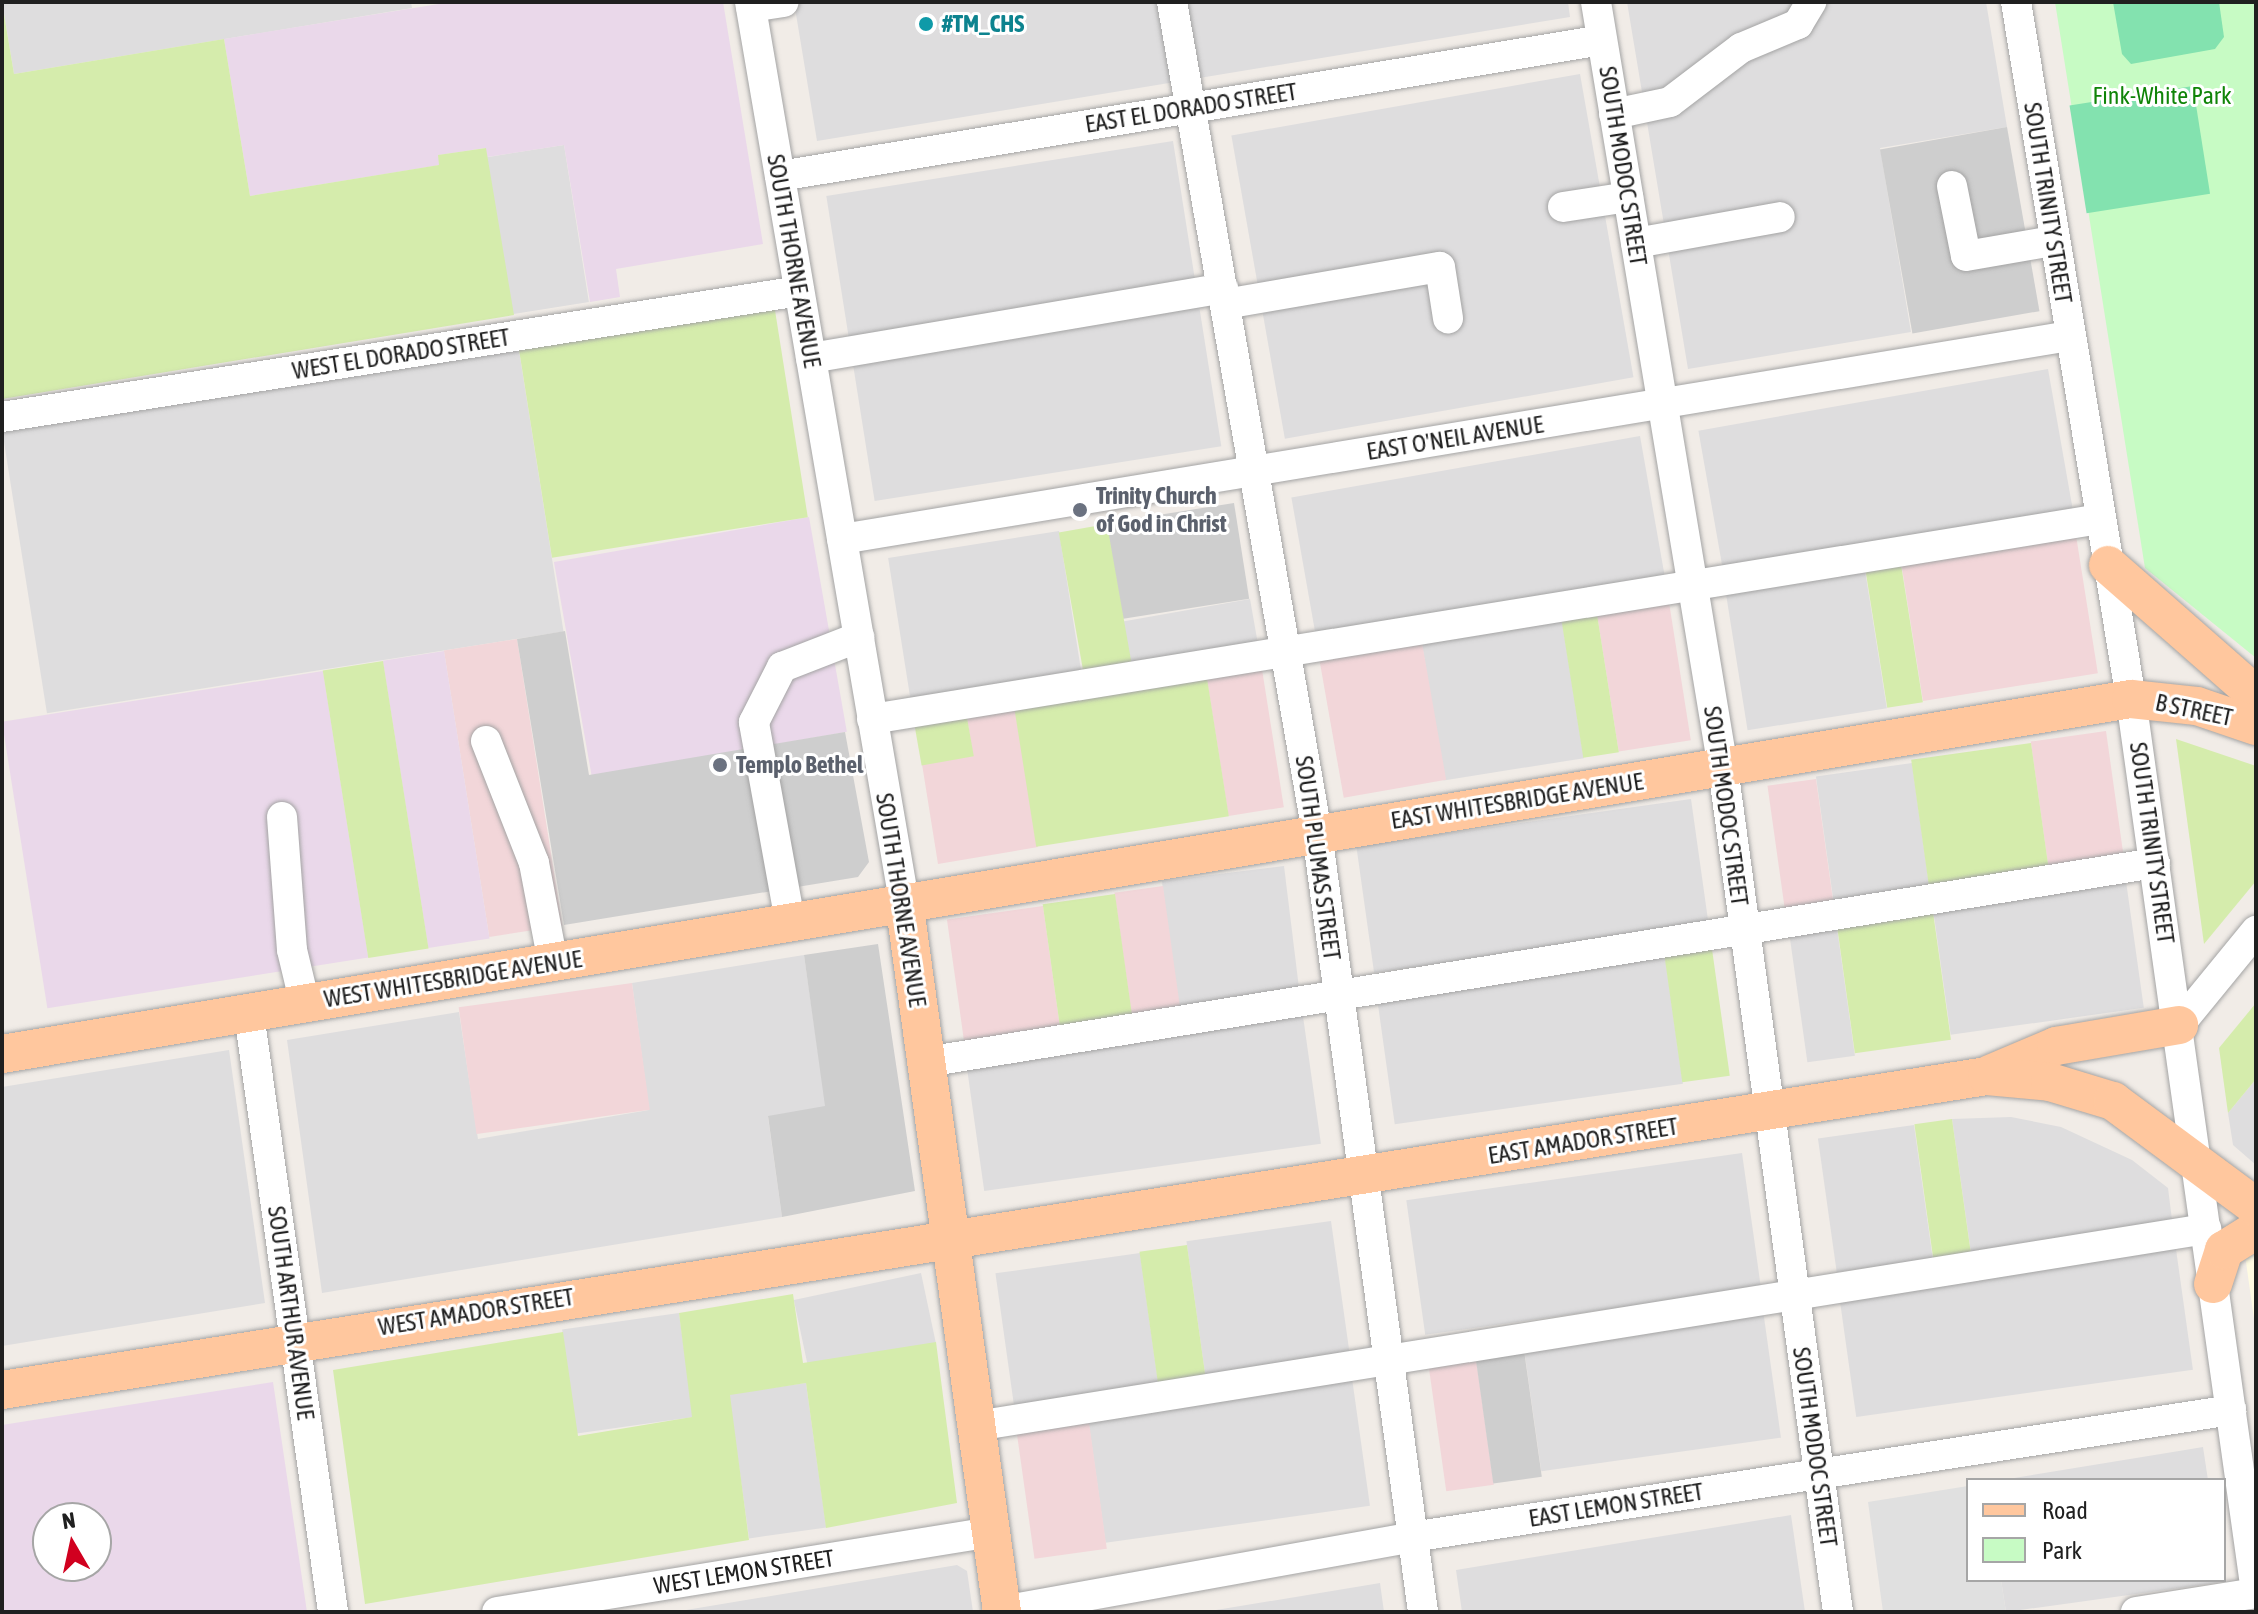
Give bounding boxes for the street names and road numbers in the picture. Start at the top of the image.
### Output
street label: SOUTH MODOC STREET [1593,64,1653,268]
street label: EAST EL DORADO STREET [1083,77,1299,139]
street label: SOUTH TRINITY STREET [2018,100,2078,306]
street label: SOUTH THORNE AVENUE [761,152,827,370]
street label: WEST EL DORADO STREET [290,323,512,385]
street label: EAST O'NEIL AVENUE [1364,410,1546,466]
street label: B STREET [2153,688,2235,732]
street label: SOUTH MODOC STREET [1698,704,1754,908]
street label: SOUTH TRINITY STREET [2124,740,2180,946]
street label: SOUTH PLUMAS STREET [1289,754,1347,962]
street label: EAST WHITESBRIDGE AVENUE [1389,767,1645,835]
street label: SOUTH THORNE AVENUE [870,791,932,1009]
street label: WEST WHITESBRIDGE AVENUE [322,944,584,1014]
street label: EAST AMADOR STREET [1486,1112,1680,1170]
street label: SOUTH ARTHUR AVENUE [262,1204,320,1422]
street label: WEST AMADOR STREET [376,1282,576,1342]
street label: SOUTH MODOC STREET [1787,1345,1843,1549]
street label: EAST LEMON STREET [1527,1477,1705,1533]
street label: WEST LEMON STREET [652,1544,836,1600]

